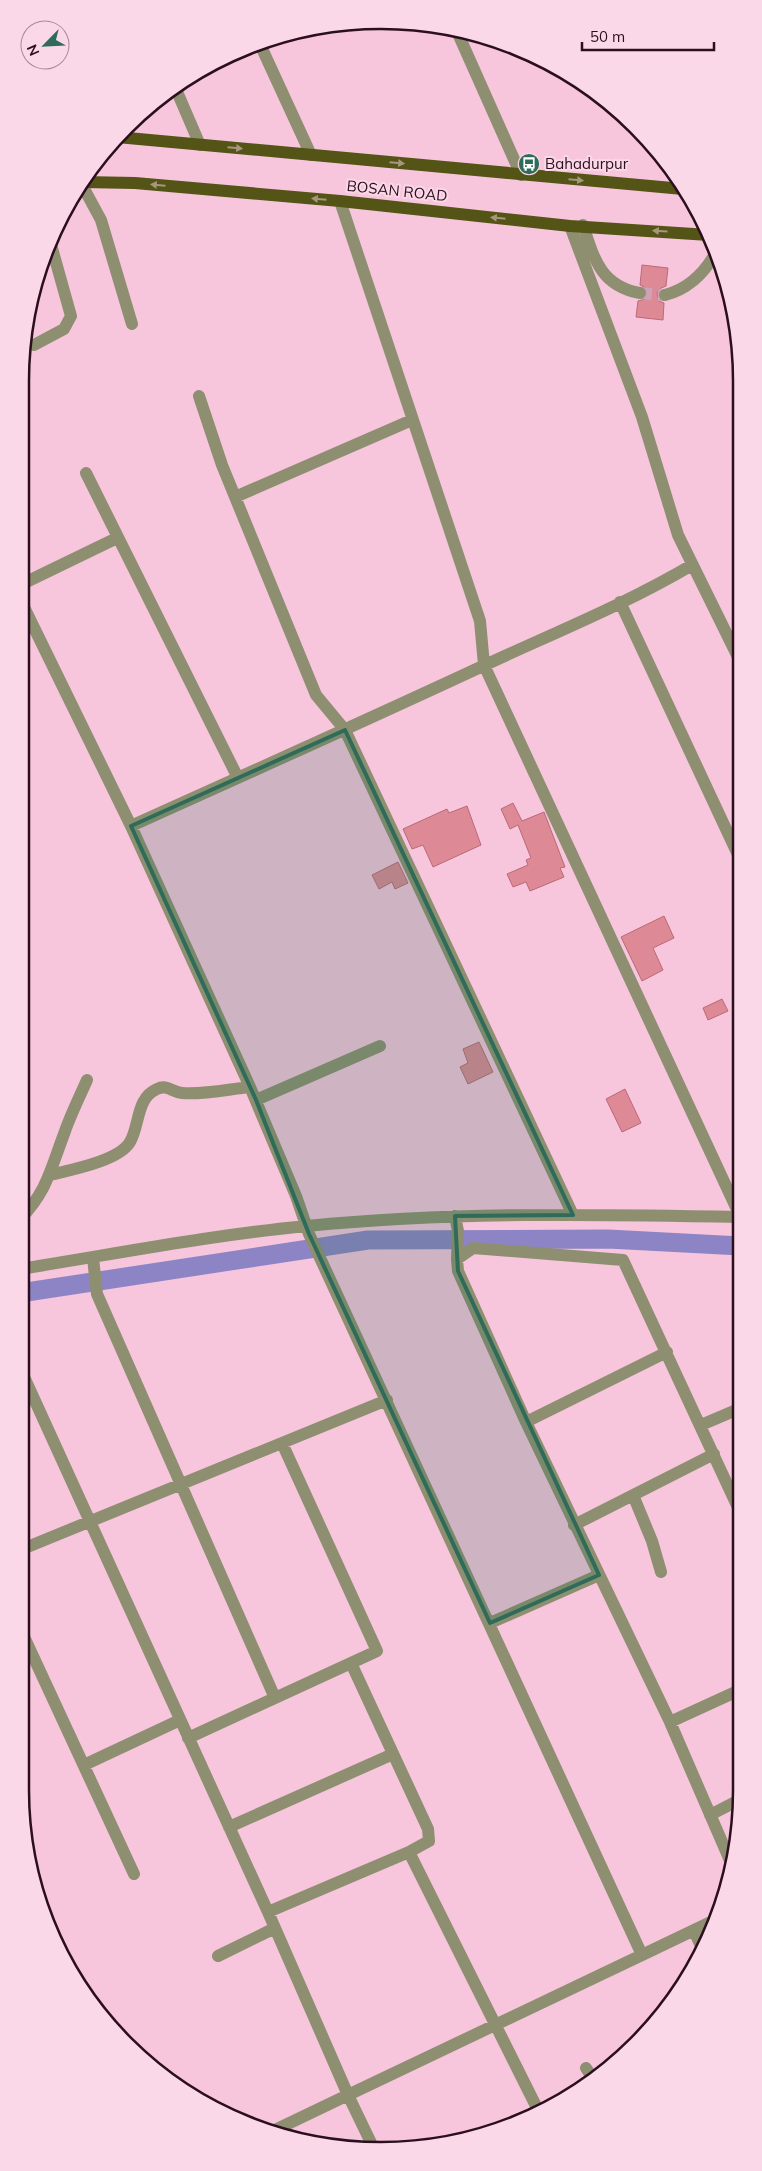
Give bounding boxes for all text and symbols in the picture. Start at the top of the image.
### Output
north arrow [20,20,70,70]
scale bar [582,20,714,52]
text: 50 m [590,27,625,46]
text: N [23,42,43,59]
one-way arrow [228,144,244,152]
bus stop icon: Bahadurpur [517,152,541,176]
place label: Bahadurpur [545,154,629,173]
one-way arrow [389,160,405,168]
street label: BOSAN ROAD [346,176,448,205]
one-way arrow [569,176,585,184]
one-way arrow [149,181,165,189]
one-way arrow [311,195,327,203]
one-way arrow [490,214,506,222]
one-way arrow [652,227,668,235]

